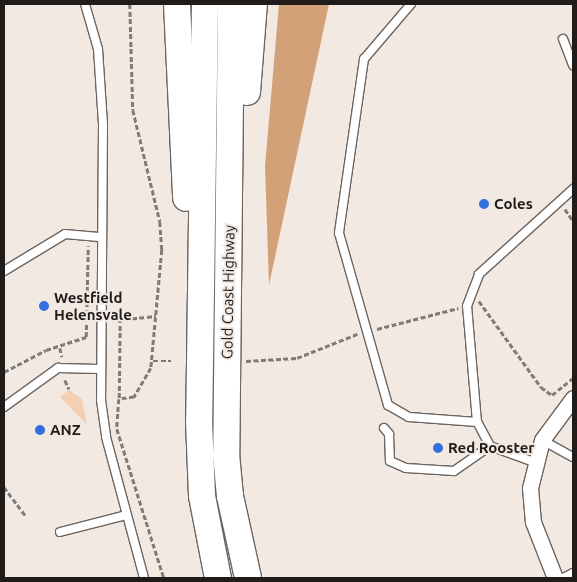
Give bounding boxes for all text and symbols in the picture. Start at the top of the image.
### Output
place label: Coles [494,195,533,213]
marker: Coles [478,198,490,210]
street label: Gold Coast Highway [218,225,238,359]
place label: Westfield Helensvale [54,288,132,323]
marker: Westfield Helensvale [38,300,50,312]
place label: ANZ [50,421,81,439]
marker: ANZ [34,424,46,436]
place label: Red Rooster [448,439,534,457]
marker: Red Rooster [432,442,444,454]

